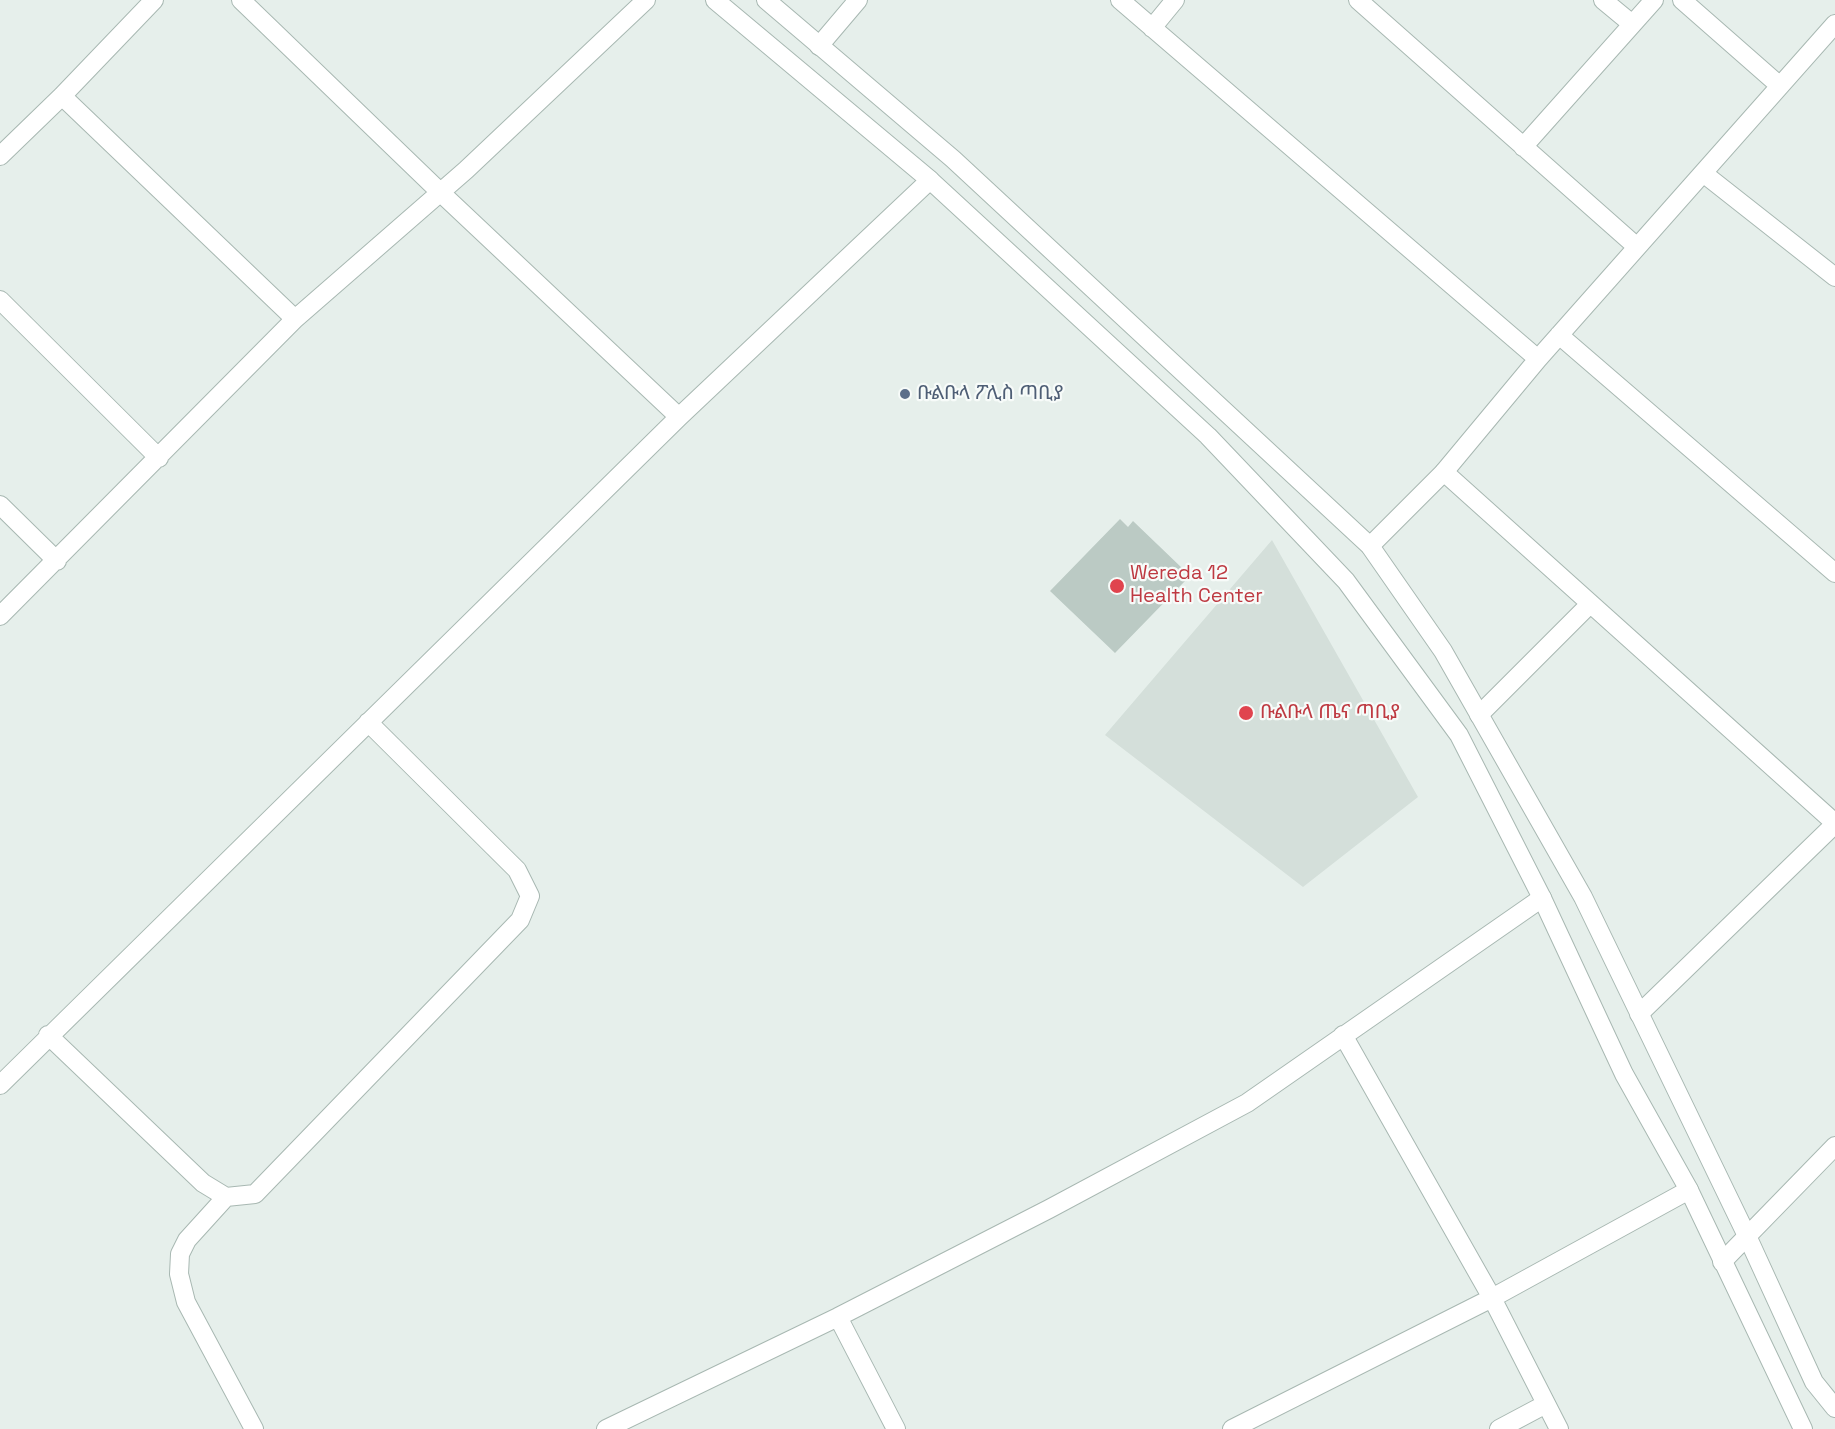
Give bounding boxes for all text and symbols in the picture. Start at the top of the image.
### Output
place label: ቡልቡላ ፖሊስ ጣቢያ [917,382,1063,406]
marker: ቡልቡላ ፖሊስ ጣቢያ [898,387,912,401]
place label: Wereda 12 Health Center [1130,562,1263,609]
marker: Wereda 12 Health Center [1108,577,1126,595]
place label: ቡልቡላ ጤና ጣቢያ [1260,701,1400,725]
marker: ቡልቡላ ጤና ጣቢያ [1237,704,1255,722]

